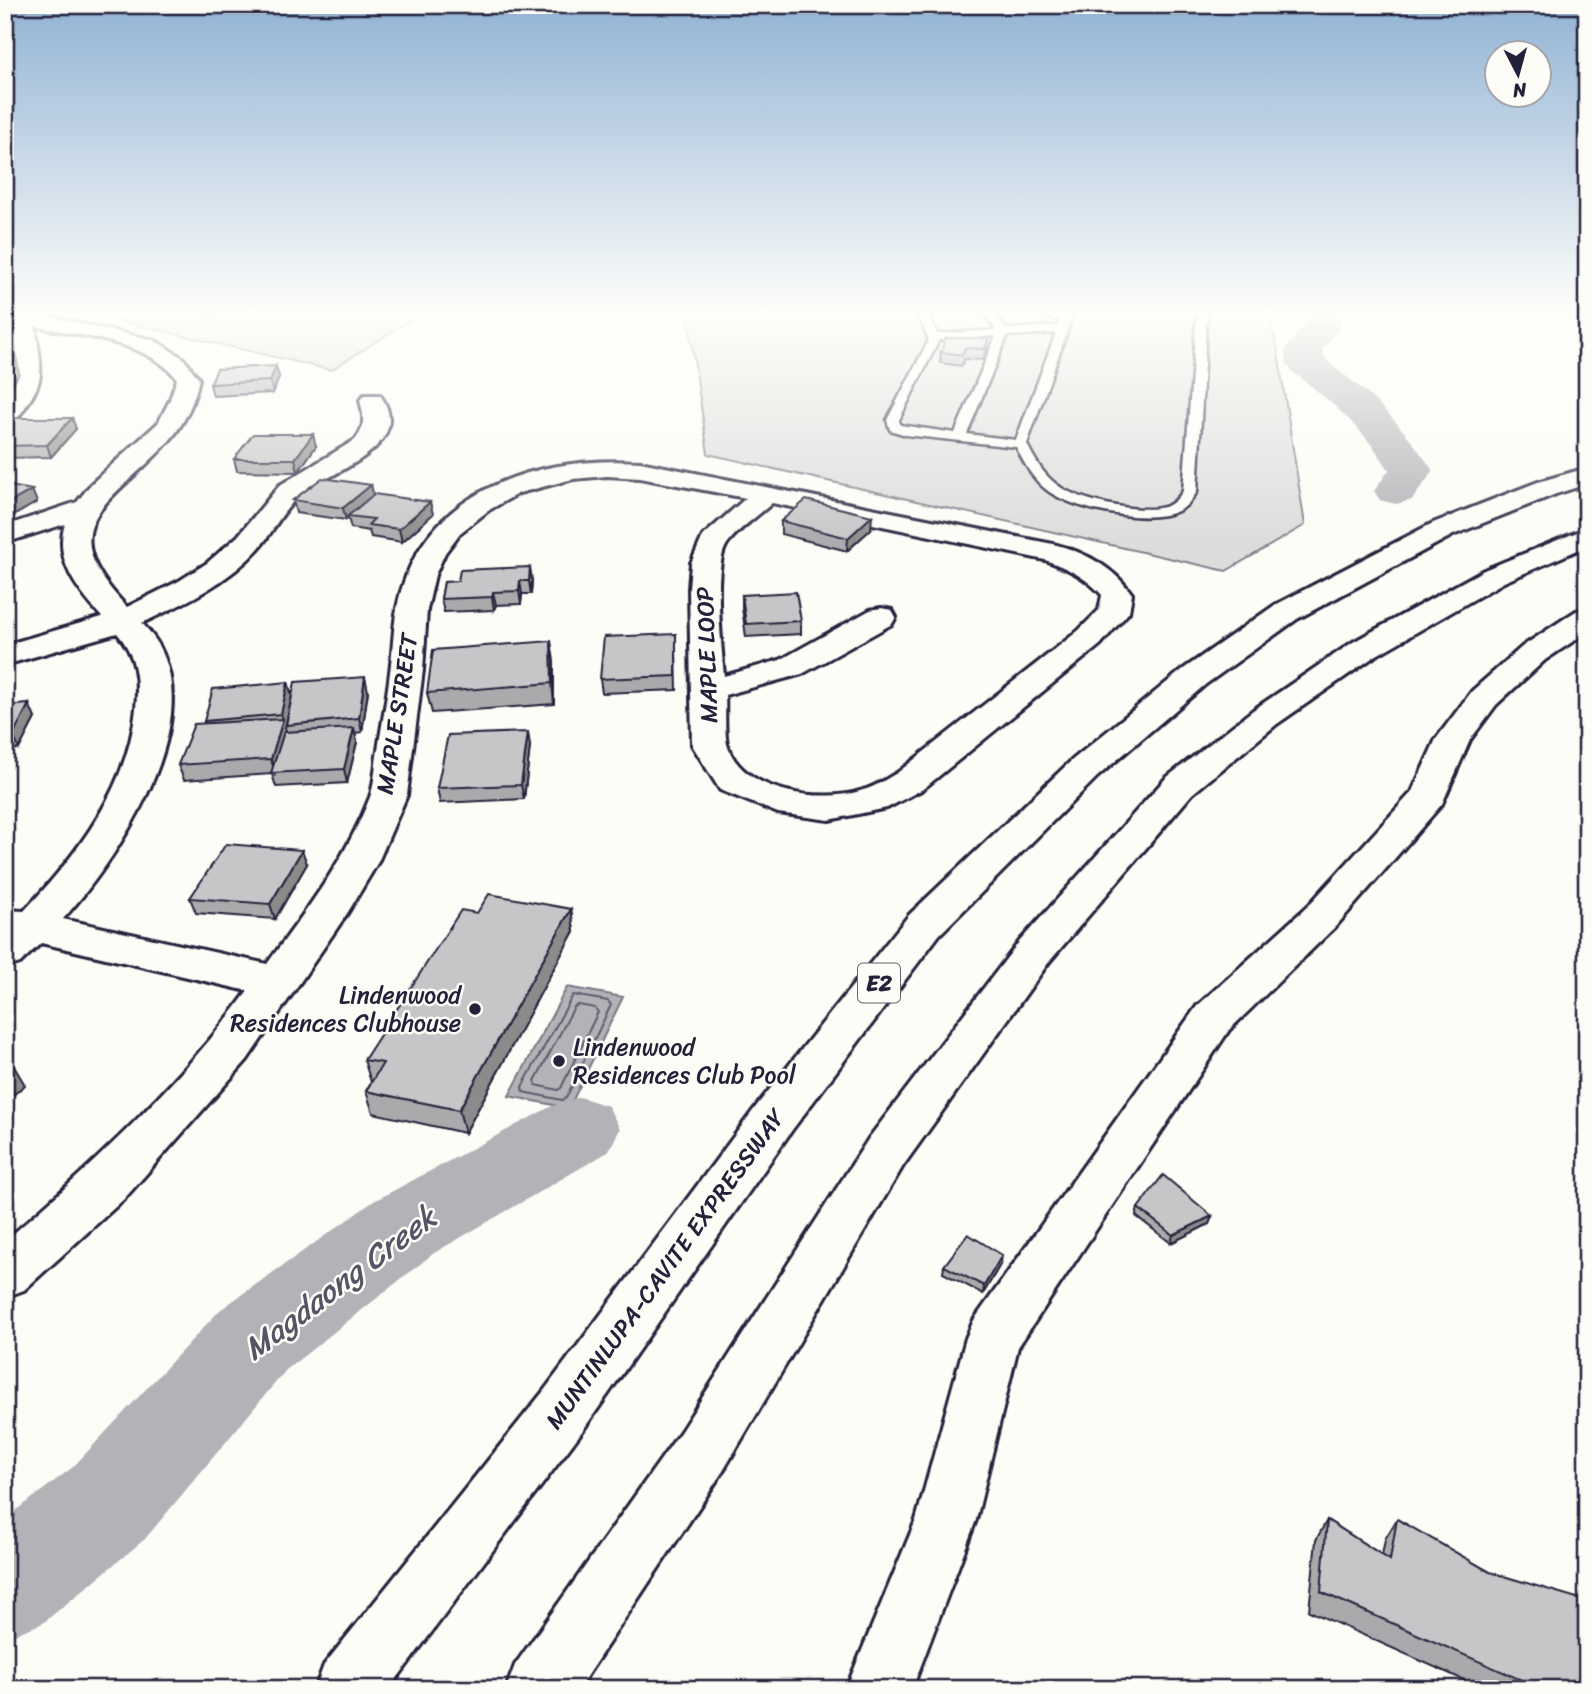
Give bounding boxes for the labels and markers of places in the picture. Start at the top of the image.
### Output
place label: Lindenwood Residences Clubhouse [230,974,462,1044]
marker: Lindenwood Residences Clubhouse [467,1001,483,1017]
place label: Lindenwood Residences Club Pool [573,1026,797,1096]
marker: Lindenwood Residences Club Pool [551,1053,567,1069]

